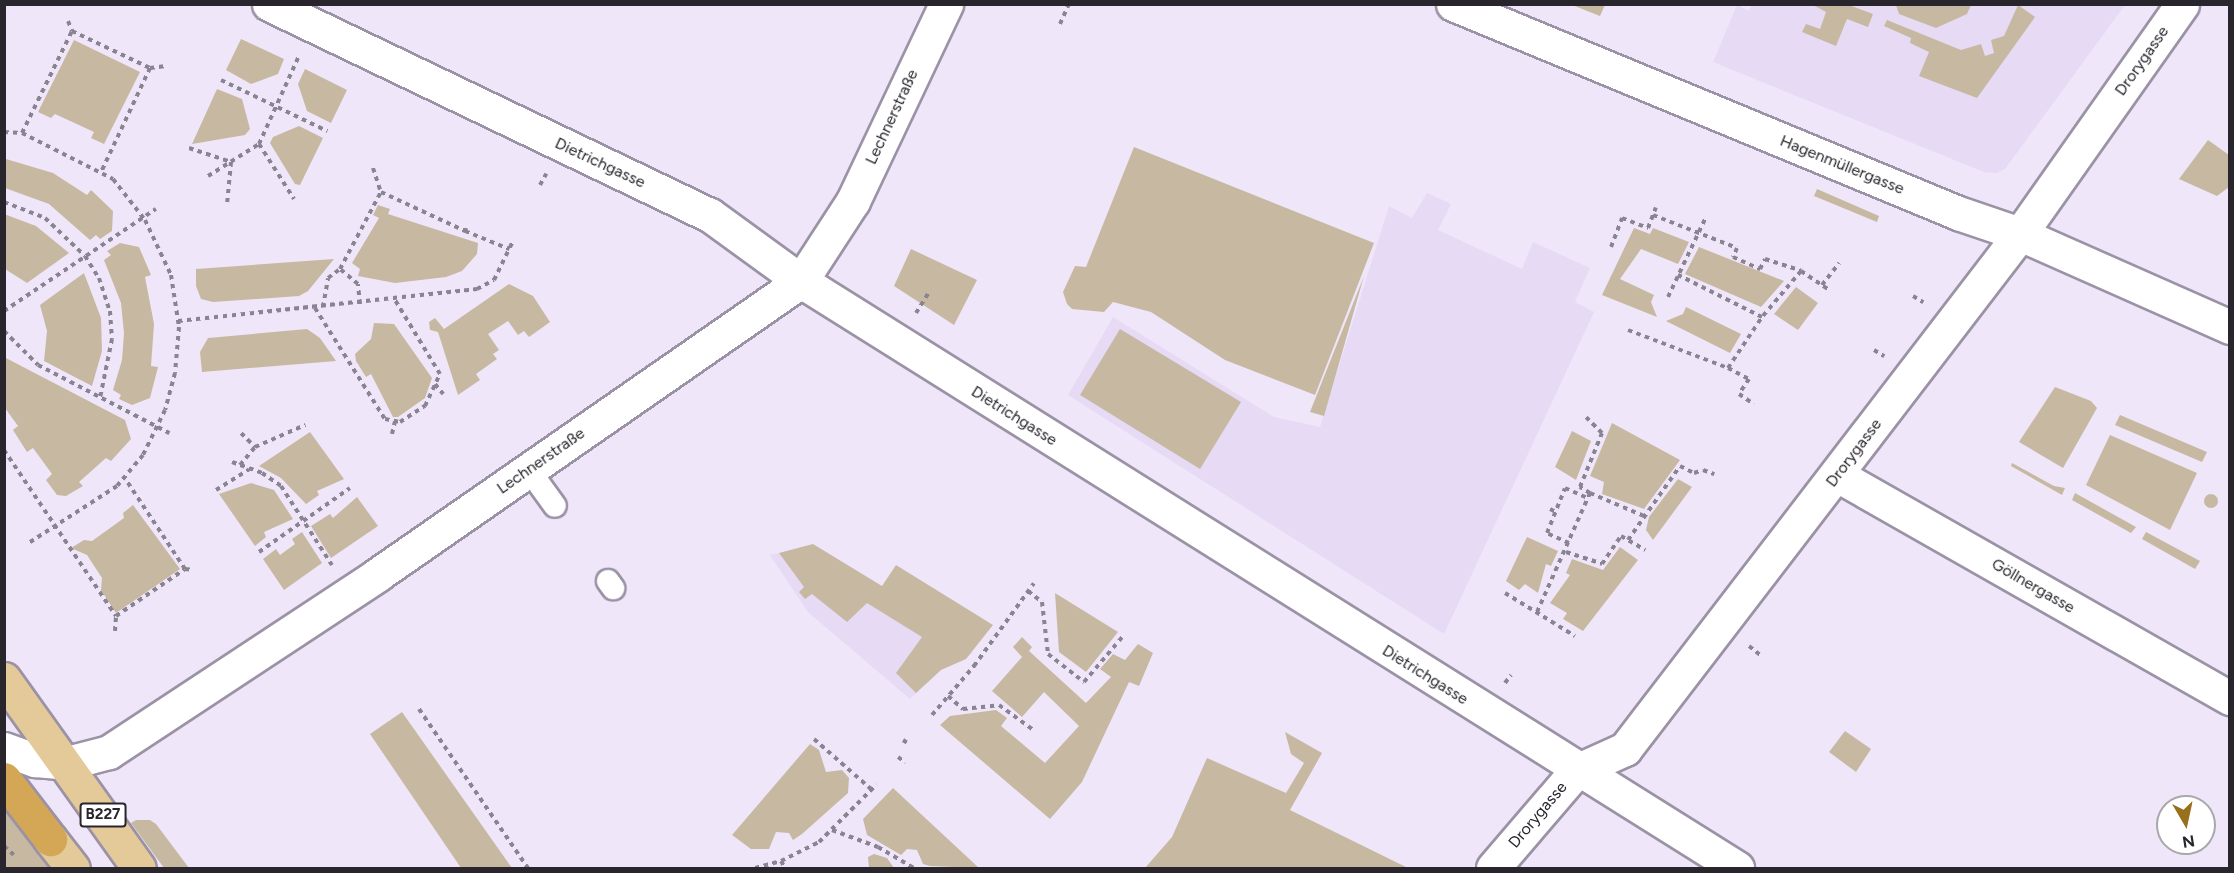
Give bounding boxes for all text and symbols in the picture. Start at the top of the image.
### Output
street label: Drorygasse [2111,23,2173,99]
street label: Lechnerstraße [862,66,922,168]
street label: Hagenmüllergasse [1777,131,1907,199]
street label: Dietrichgasse [552,134,648,192]
street label: Dietrichgasse [968,382,1060,450]
street label: Drorygasse [1822,415,1886,491]
street label: Lechnerstraße [493,424,589,498]
street label: Göllnergasse [1988,554,2078,618]
street label: Dietrichgasse [1379,641,1471,709]
street label: Drorygasse [1505,778,1571,852]
north arrow [2156,795,2216,855]
road number: B227 [79,803,127,827]
text: N [2181,831,2196,852]

